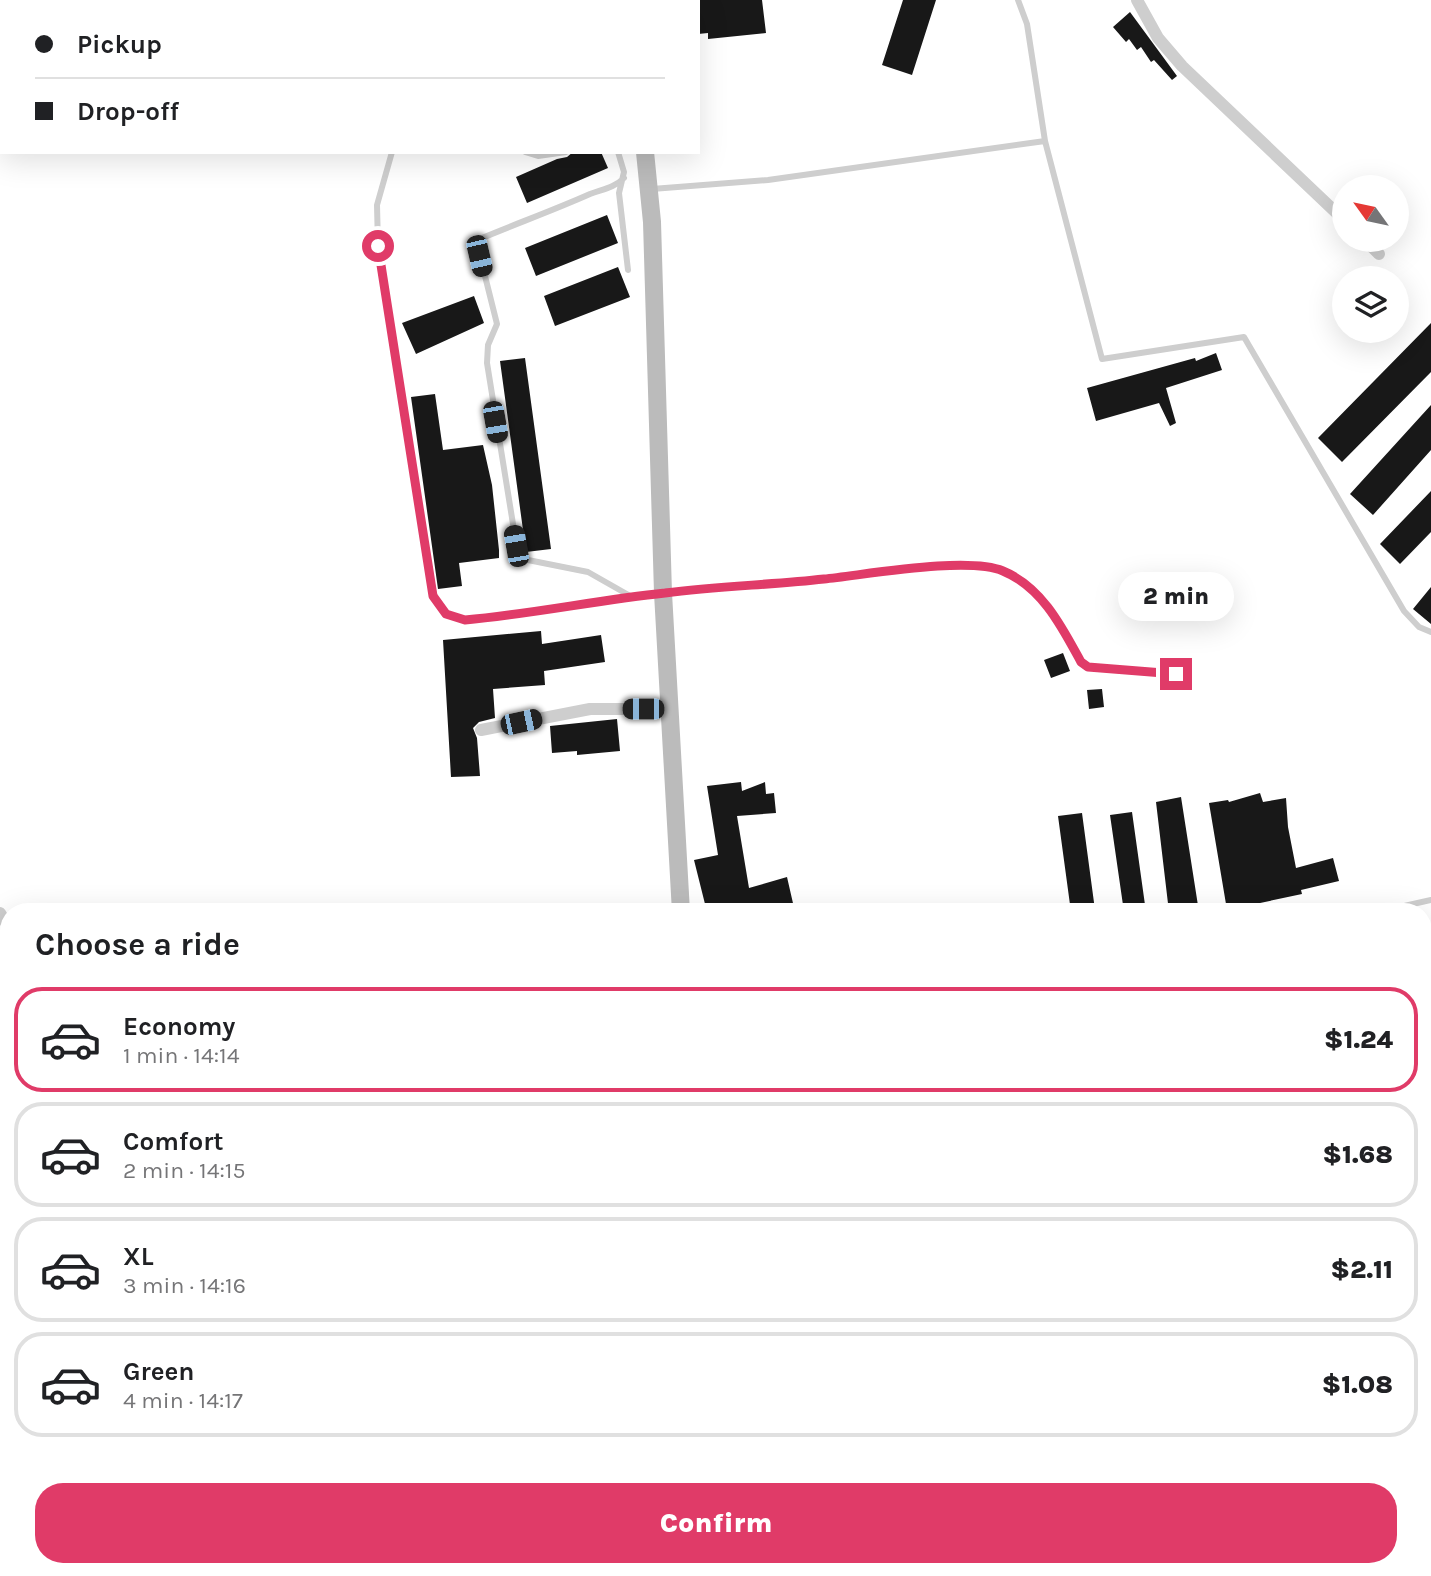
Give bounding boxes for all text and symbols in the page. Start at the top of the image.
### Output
text: Pickup [77,29,162,60]
text: Drop-off [77,96,179,127]
north arrow [1332,175,1409,252]
map controls [1332,175,1409,343]
route start [362,230,394,262]
car [465,233,494,279]
button: layers [1332,266,1409,343]
car [482,399,509,445]
car [503,523,530,569]
callout: 2 min [1118,572,1234,622]
text: 2 min [1143,583,1209,610]
route end [1160,658,1192,690]
car [623,699,665,720]
car [499,707,544,737]
text: Choose a ride [35,926,240,963]
icon: car [39,1008,102,1071]
text: Economy [123,1011,235,1042]
text: $1.24 [1324,1024,1393,1055]
text: 1 min · 14:14 [123,1042,240,1069]
icon: car [39,1123,102,1186]
text: Comfort [123,1126,224,1157]
text: $1.68 [1323,1139,1393,1170]
text: 2 min · 14:15 [123,1157,245,1184]
icon: car [39,1238,102,1301]
text: XL [123,1241,154,1272]
text: $2.11 [1330,1254,1393,1285]
text: 3 min · 14:16 [123,1272,246,1299]
icon: car [39,1353,102,1416]
text: Green [123,1356,195,1387]
text: $1.08 [1322,1369,1393,1400]
text: 4 min · 14:17 [123,1387,243,1414]
button: Confirm [35,1483,1397,1563]

